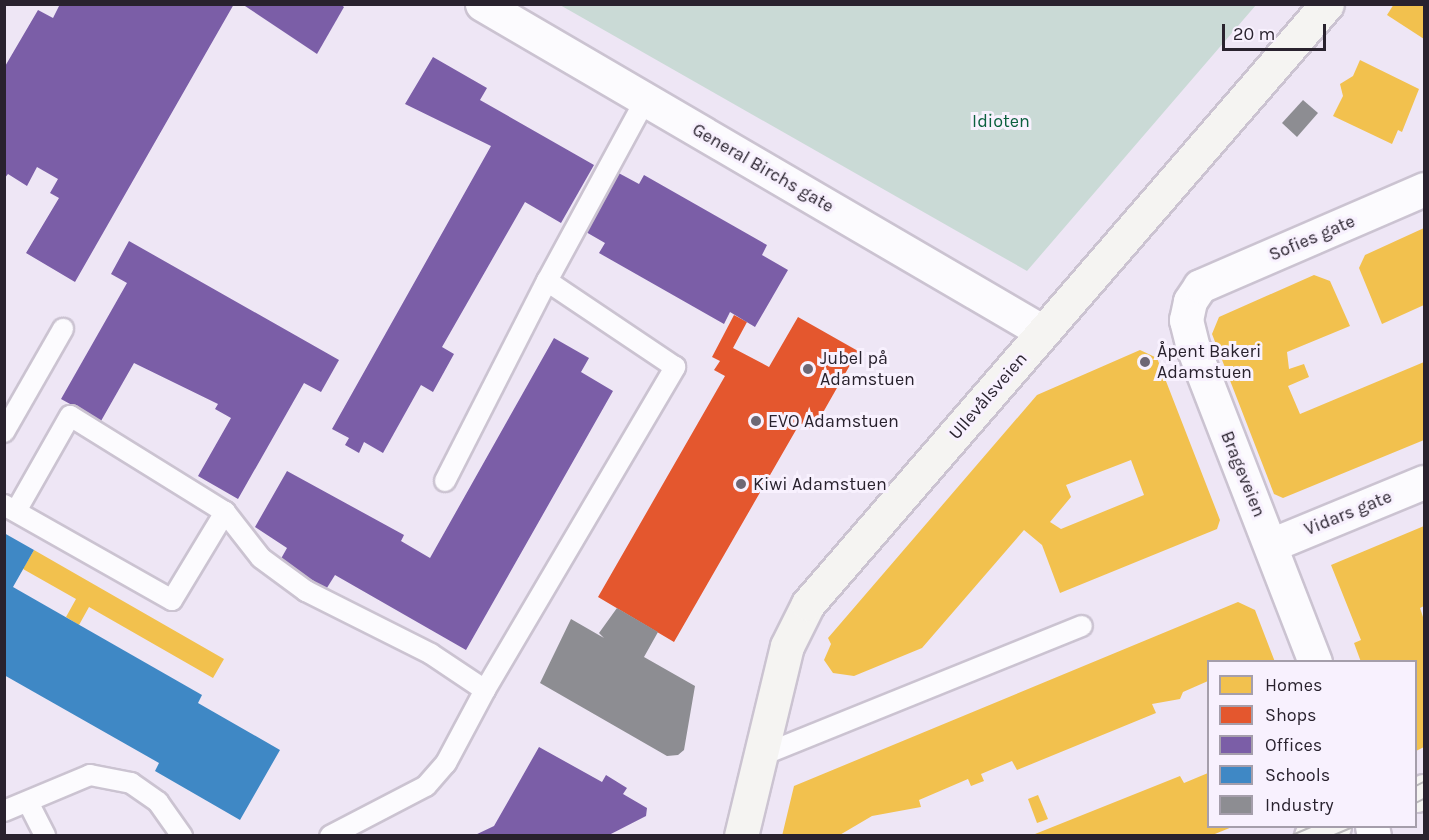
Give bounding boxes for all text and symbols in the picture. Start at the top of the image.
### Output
scale bar [1225,12,1328,50]
text: 20 m [1233,23,1275,45]
park label: Idioten [972,110,1030,132]
street label: General Birchs gate [688,119,838,217]
street label: Sofies gate [1266,210,1358,266]
place label: Åpent Bakeri Adamstuen [1157,341,1261,384]
place label: Jubel på Adamstuen [820,348,915,391]
street label: Ullevålsveien [944,348,1032,444]
marker: Åpent Bakeri Adamstuen [1138,355,1152,369]
marker: Jubel på Adamstuen [801,362,815,376]
place label: EVO Adamstuen [768,410,899,432]
marker: EVO Adamstuen [749,414,763,428]
street label: Brageveien [1216,428,1270,520]
place label: Kiwi Adamstuen [753,473,887,495]
marker: Kiwi Adamstuen [734,477,748,491]
street label: Vidars gate [1301,486,1395,540]
legend [1207,660,1417,828]
text: Homes [1265,674,1322,696]
text: Shops [1265,704,1317,726]
text: Offices [1265,734,1322,756]
text: Schools [1265,764,1330,786]
text: Industry [1265,794,1334,816]

